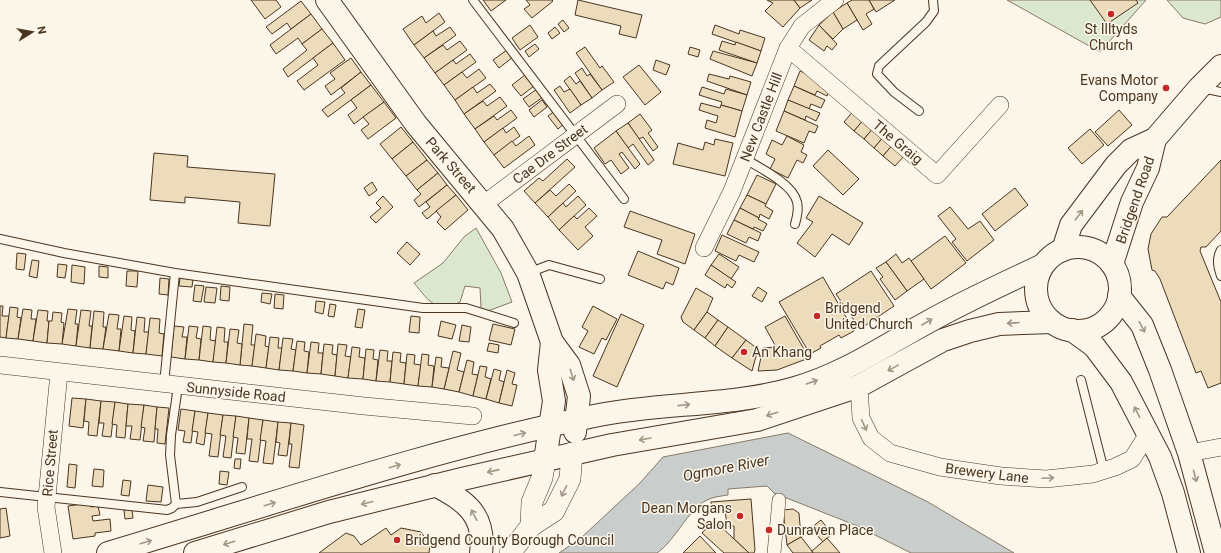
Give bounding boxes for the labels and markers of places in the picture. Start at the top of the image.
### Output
marker: St Illtyds Church [1106,9,1116,19]
place label: St Illtyds Church [1084,21,1138,53]
place label: Evans Motor Company [1080,72,1158,104]
marker: Evans Motor Company [1161,83,1171,93]
place label: Bridgend United Church [825,300,913,332]
marker: Bridgend United Church [812,311,822,321]
place label: An Khang [752,344,812,360]
marker: An Khang [739,347,749,357]
place label: Dean Morgans Salon [641,500,732,532]
marker: Dean Morgans Salon [735,511,745,521]
place label: Dunraven Place [777,522,874,538]
marker: Dunraven Place [764,525,774,535]
place label: Bridgend County Borough Council [405,532,614,548]
marker: Bridgend County Borough Council [392,535,402,545]

